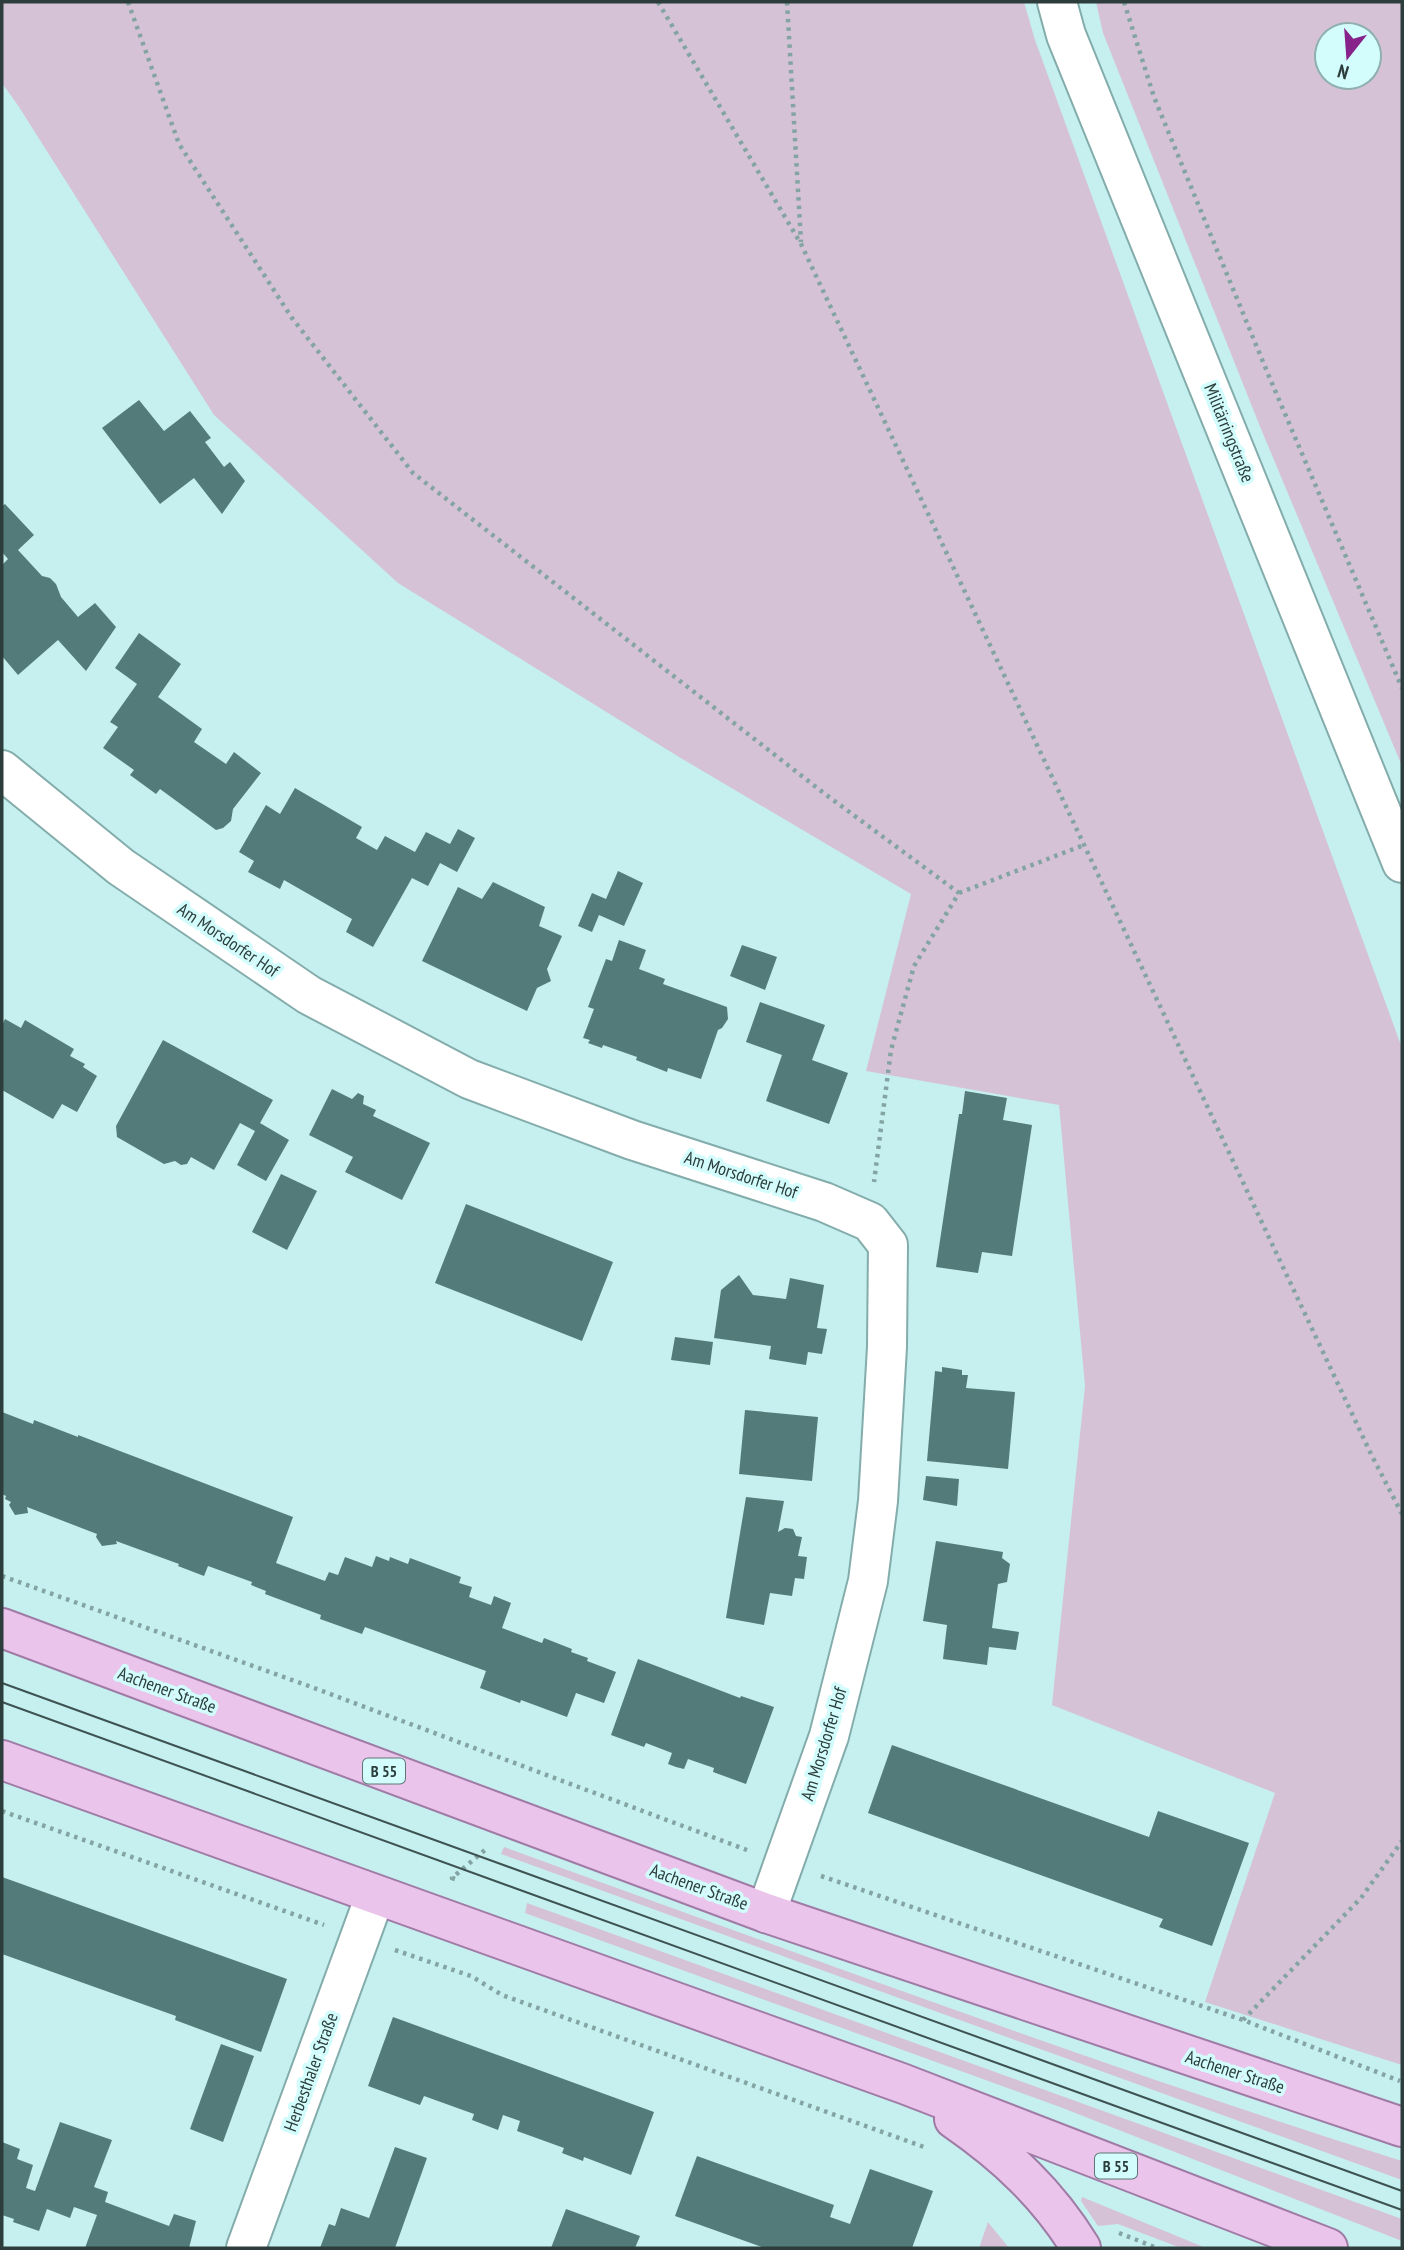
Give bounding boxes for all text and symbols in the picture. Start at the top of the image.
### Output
north arrow [1313,21,1383,91]
text: N [1335,59,1351,85]
street label: Militärringstraße [1199,380,1260,486]
street label: Am Morsdorfer Hof [173,897,284,983]
street label: Am Morsdorfer Hof [682,1145,802,1204]
street label: Aachener Straße [115,1661,219,1718]
street label: Am Morsdorfer Hof [795,1683,852,1803]
road number: B 55 [363,1758,405,1784]
street label: Aachener Straße [647,1858,751,1915]
street label: Herbesthaler Straße [278,2009,343,2134]
street label: Aachener Straße [1183,2045,1287,2098]
road number: B 55 [1095,2154,1137,2178]

